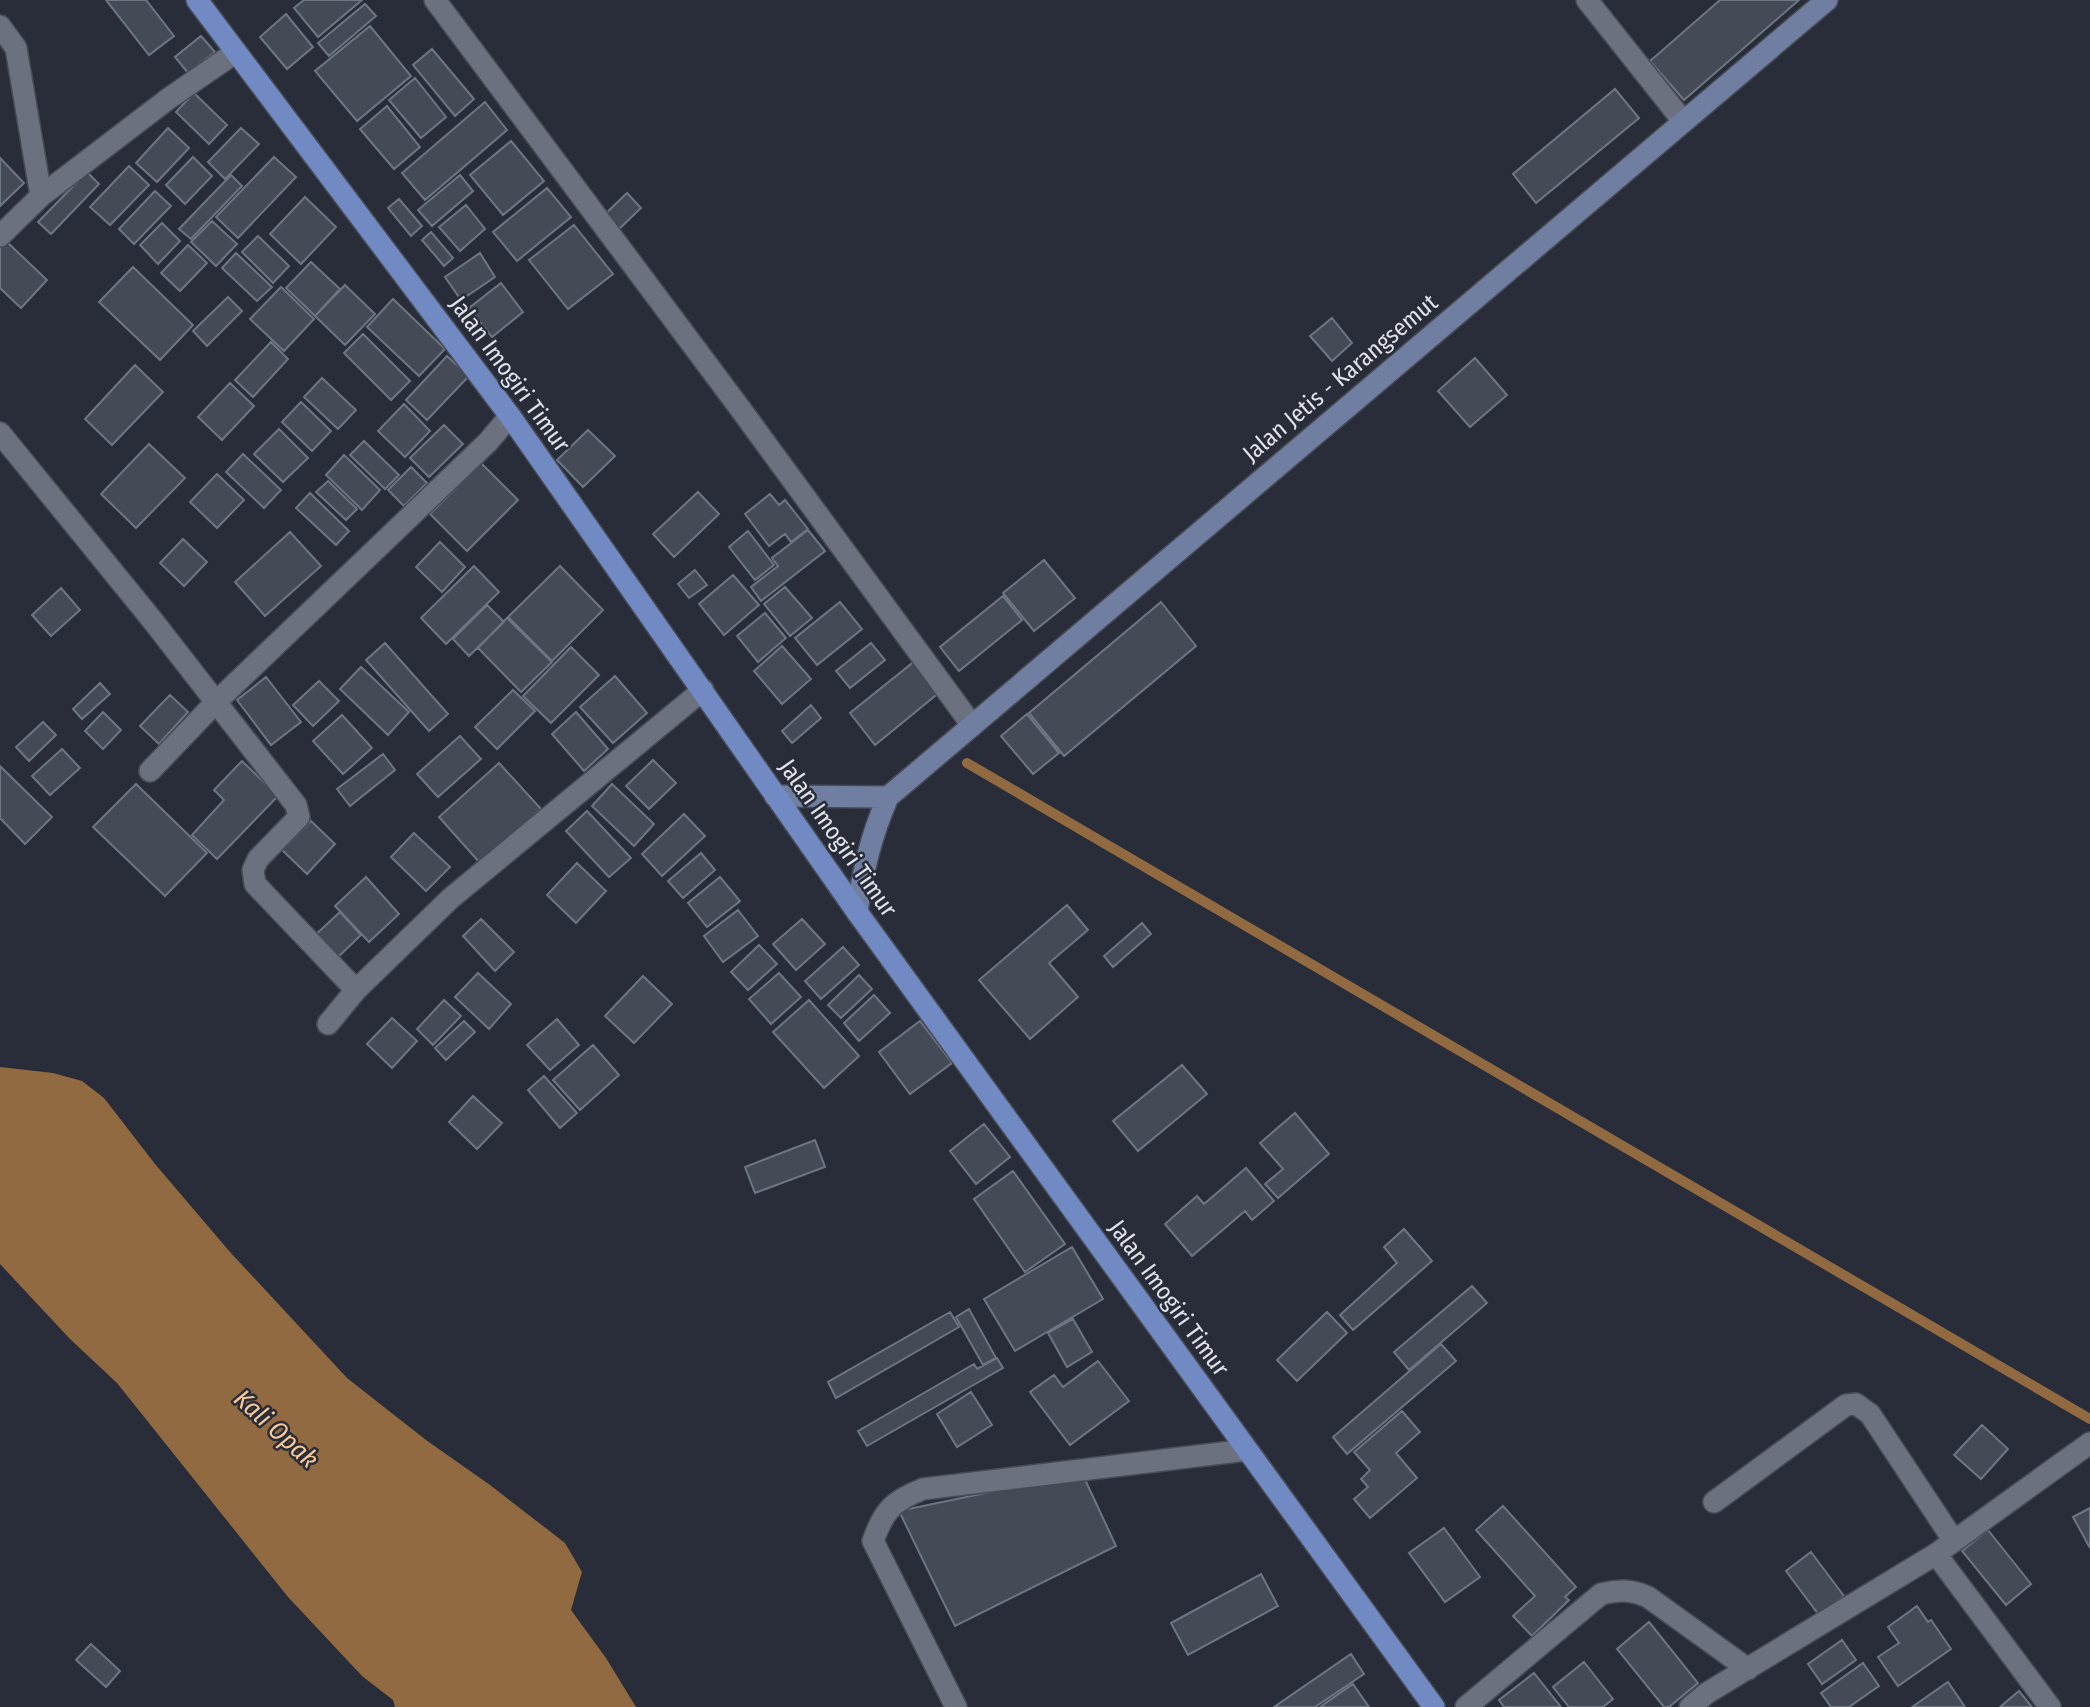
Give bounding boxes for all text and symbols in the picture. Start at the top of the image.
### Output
street label: Jalan Jetis - Karangsemut [1237,288,1443,468]
street label: Jalan Imogiri Timur [444,291,576,458]
street label: Jalan Imogiri Timur [773,754,903,923]
street label: Jalan Imogiri Timur [1103,1215,1235,1382]
water label: Kali Opak [228,1383,325,1475]

